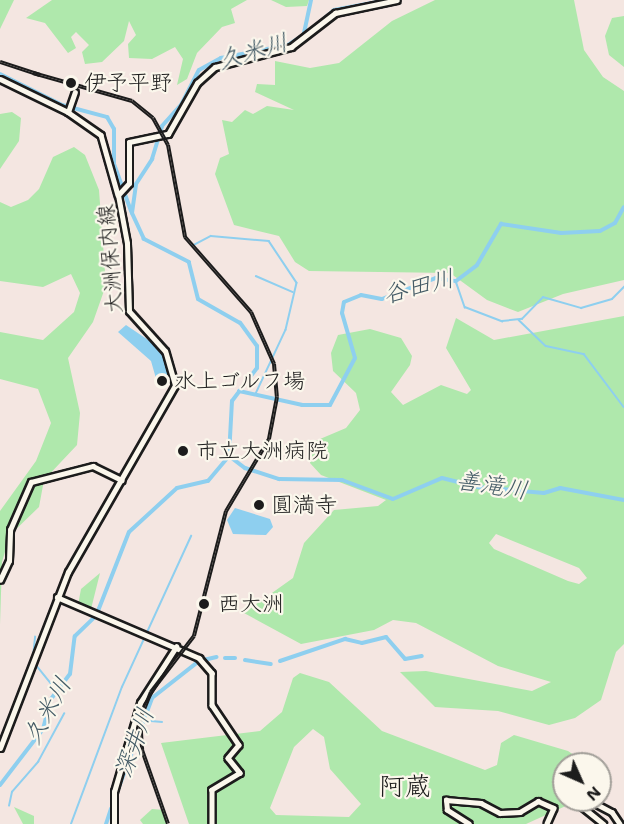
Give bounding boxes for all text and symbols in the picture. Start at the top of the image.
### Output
water label: 久米川 [214,28,292,76]
place label: 伊予平野 [84,70,172,96]
marker: 伊予平野 [62,74,80,92]
street label: 大洲保内線 [92,203,128,315]
water label: 谷田川 [381,264,457,310]
place label: 水上ゴルフ場 [174,368,306,394]
marker: 水上ゴルフ場 [155,374,169,388]
place label: 市立大洲病院 [196,438,328,464]
marker: 市立大洲病院 [174,442,192,460]
water label: 善滝川 [454,466,530,506]
place label: 圓満寺 [271,492,337,518]
marker: 圓満寺 [252,498,266,512]
place label: 西大洲 [218,591,284,617]
marker: 西大洲 [195,595,213,613]
water label: 久米川 [18,673,78,749]
water label: 深井川 [109,704,161,782]
north arrow [552,752,612,812]
district label: 阿蔵 [379,770,431,802]
text: N [582,782,606,806]

